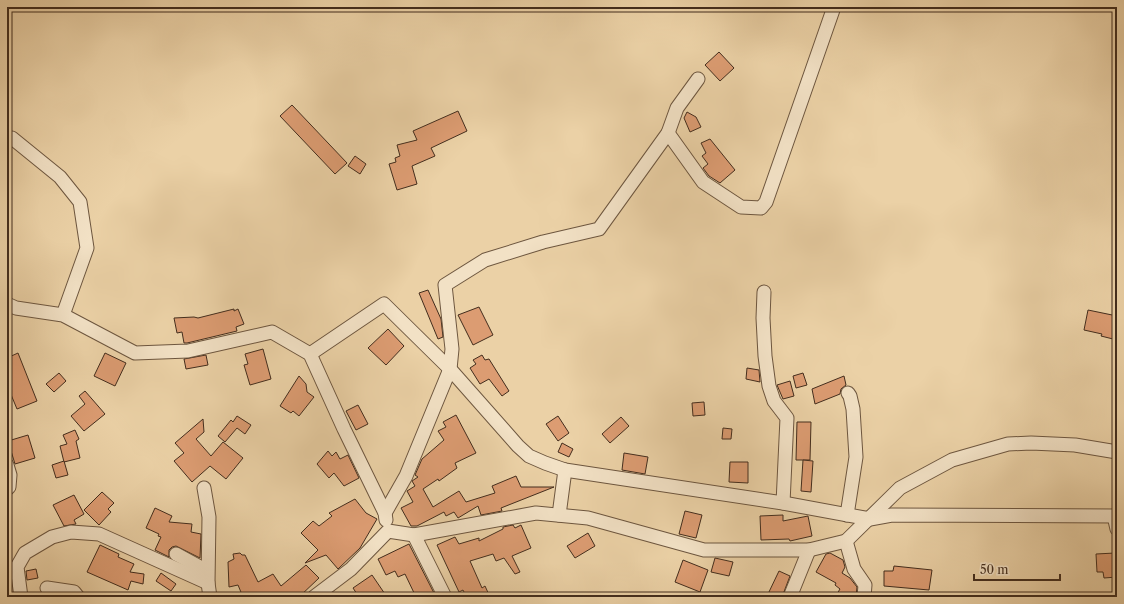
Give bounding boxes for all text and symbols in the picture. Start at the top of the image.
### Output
scale bar [974,556,1060,582]
text: 50 m [980,562,1009,577]

